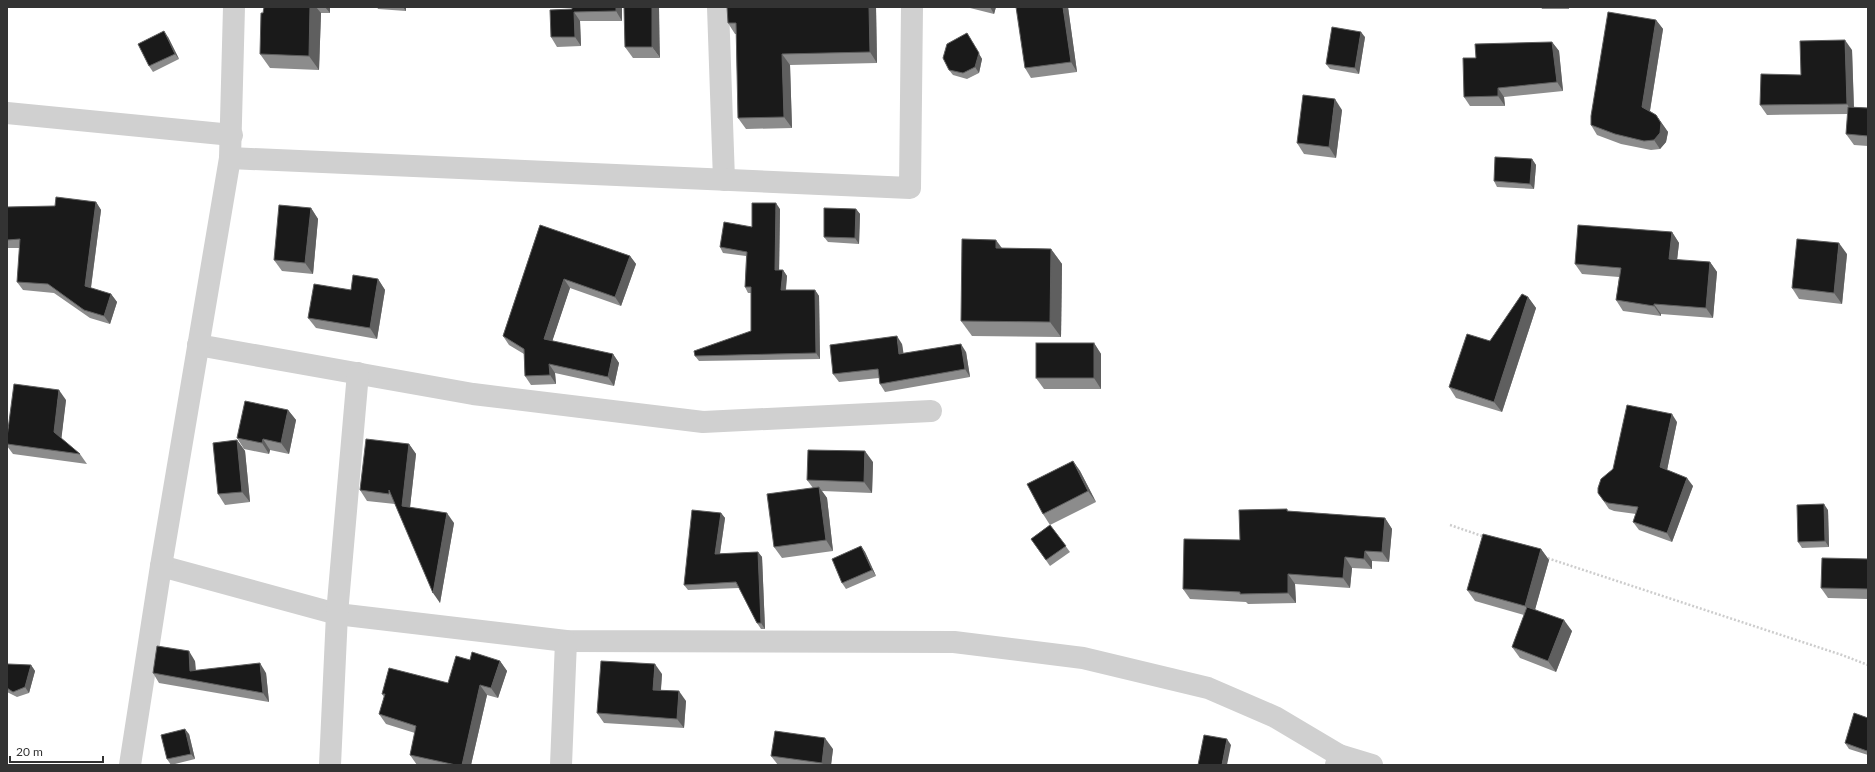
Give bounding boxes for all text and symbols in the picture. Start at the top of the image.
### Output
scale bar [10,738,103,764]
text: 20 m [16,744,43,759]

